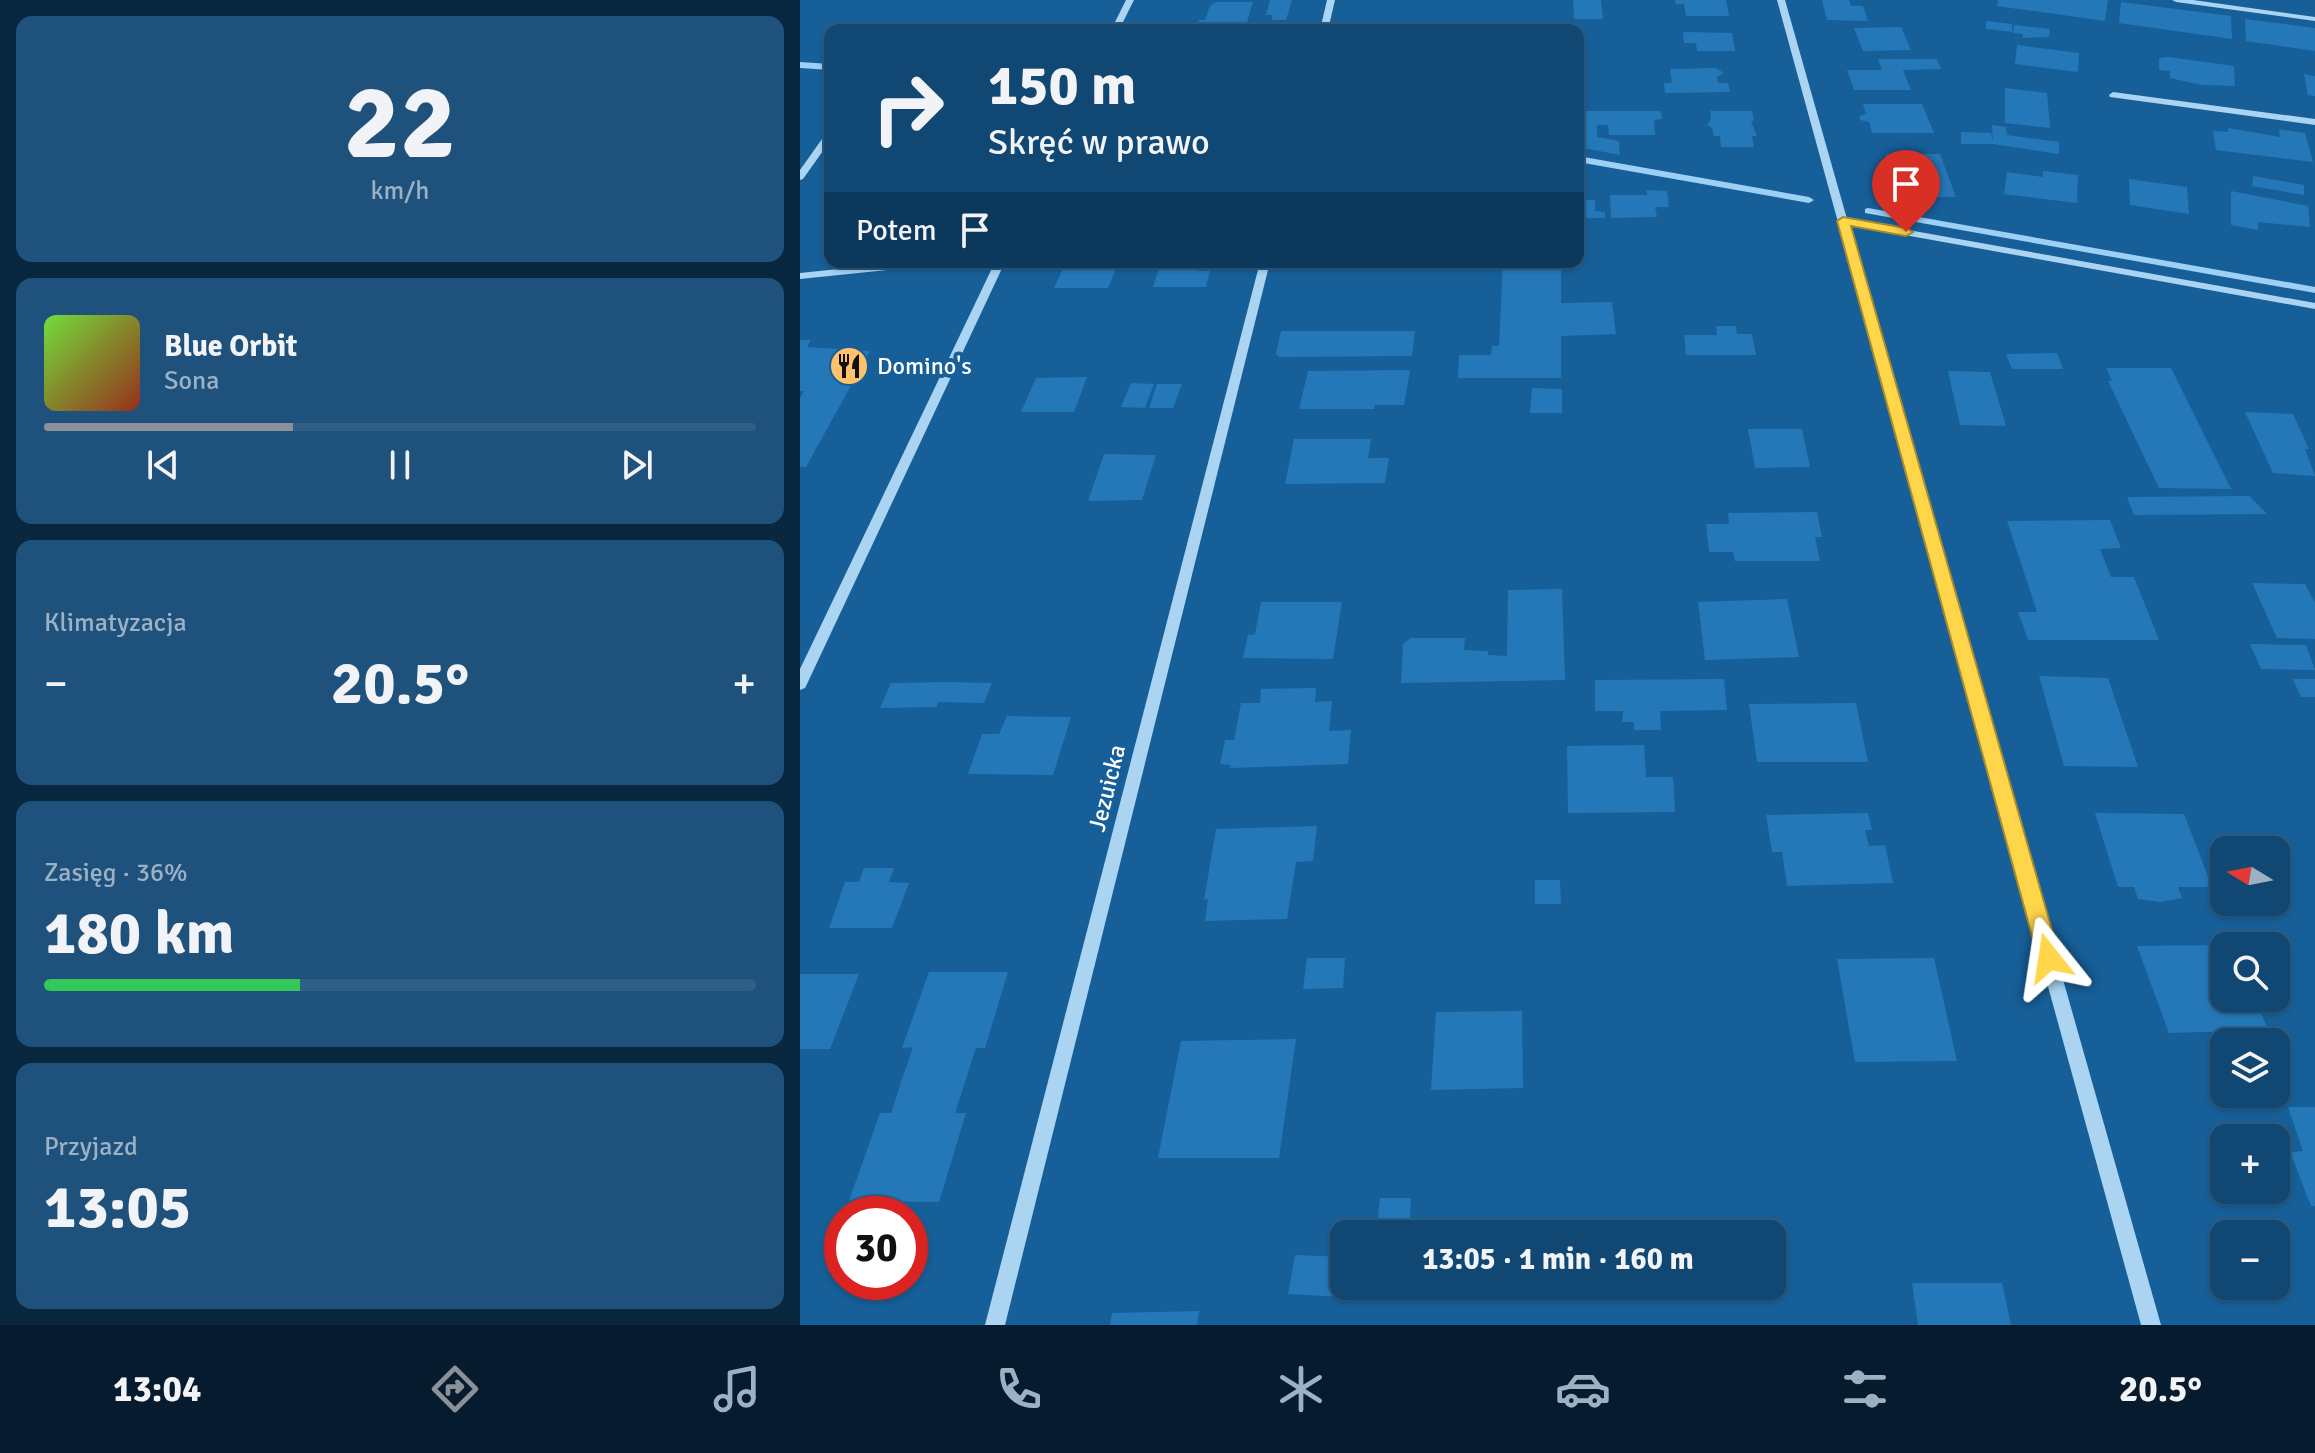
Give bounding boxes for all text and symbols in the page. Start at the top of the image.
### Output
text: 150 m [988,51,1136,120]
icon: right [856,56,960,160]
text: 22 [344,59,456,187]
text: Skręć w prawo [988,120,1210,165]
pin [1872,150,1940,232]
icon: arrive [1884,162,1928,206]
text: km/h [371,175,429,207]
icon: arrive [953,208,997,252]
text: Potem [856,212,937,249]
text: Blue Orbit [164,328,297,365]
restaurant icon: Domino's [828,345,870,387]
place label: Domino's [877,351,972,381]
text: Sona [164,365,219,397]
icon: previous [141,443,185,487]
icon: pause [378,443,422,487]
icon: next [615,443,659,487]
text: Klimatyzacja [44,607,187,639]
text: 20.5° [331,647,469,721]
text: − [44,657,68,711]
text: + [732,657,756,711]
street label: Jezuicka [1082,741,1132,835]
north arrow [2210,836,2290,916]
map controls [2210,836,2290,1300]
text: Zasięg · 36% [44,857,188,889]
text: 180 km [44,897,234,971]
position arrow [2007,916,2091,1000]
button: search [2210,932,2290,1012]
button: layers [2210,1028,2290,1108]
button: + [2210,1124,2290,1204]
text: Przyjazd [44,1131,138,1163]
text: 13:05 [44,1171,191,1245]
speed limit sign: 30 [824,1196,928,1300]
button: − [2210,1220,2290,1300]
text: 13:05 · 1 min · 160 m [1422,1241,1694,1278]
icon: directions [427,1361,483,1417]
icon: music [709,1361,765,1417]
icon: phone [991,1361,1047,1417]
icon: climate [1273,1361,1329,1417]
icon: car [1555,1361,1611,1417]
icon: filters [1837,1361,1893,1417]
text: 13:04 [113,1367,201,1412]
text: 20.5° [2119,1367,2202,1412]

